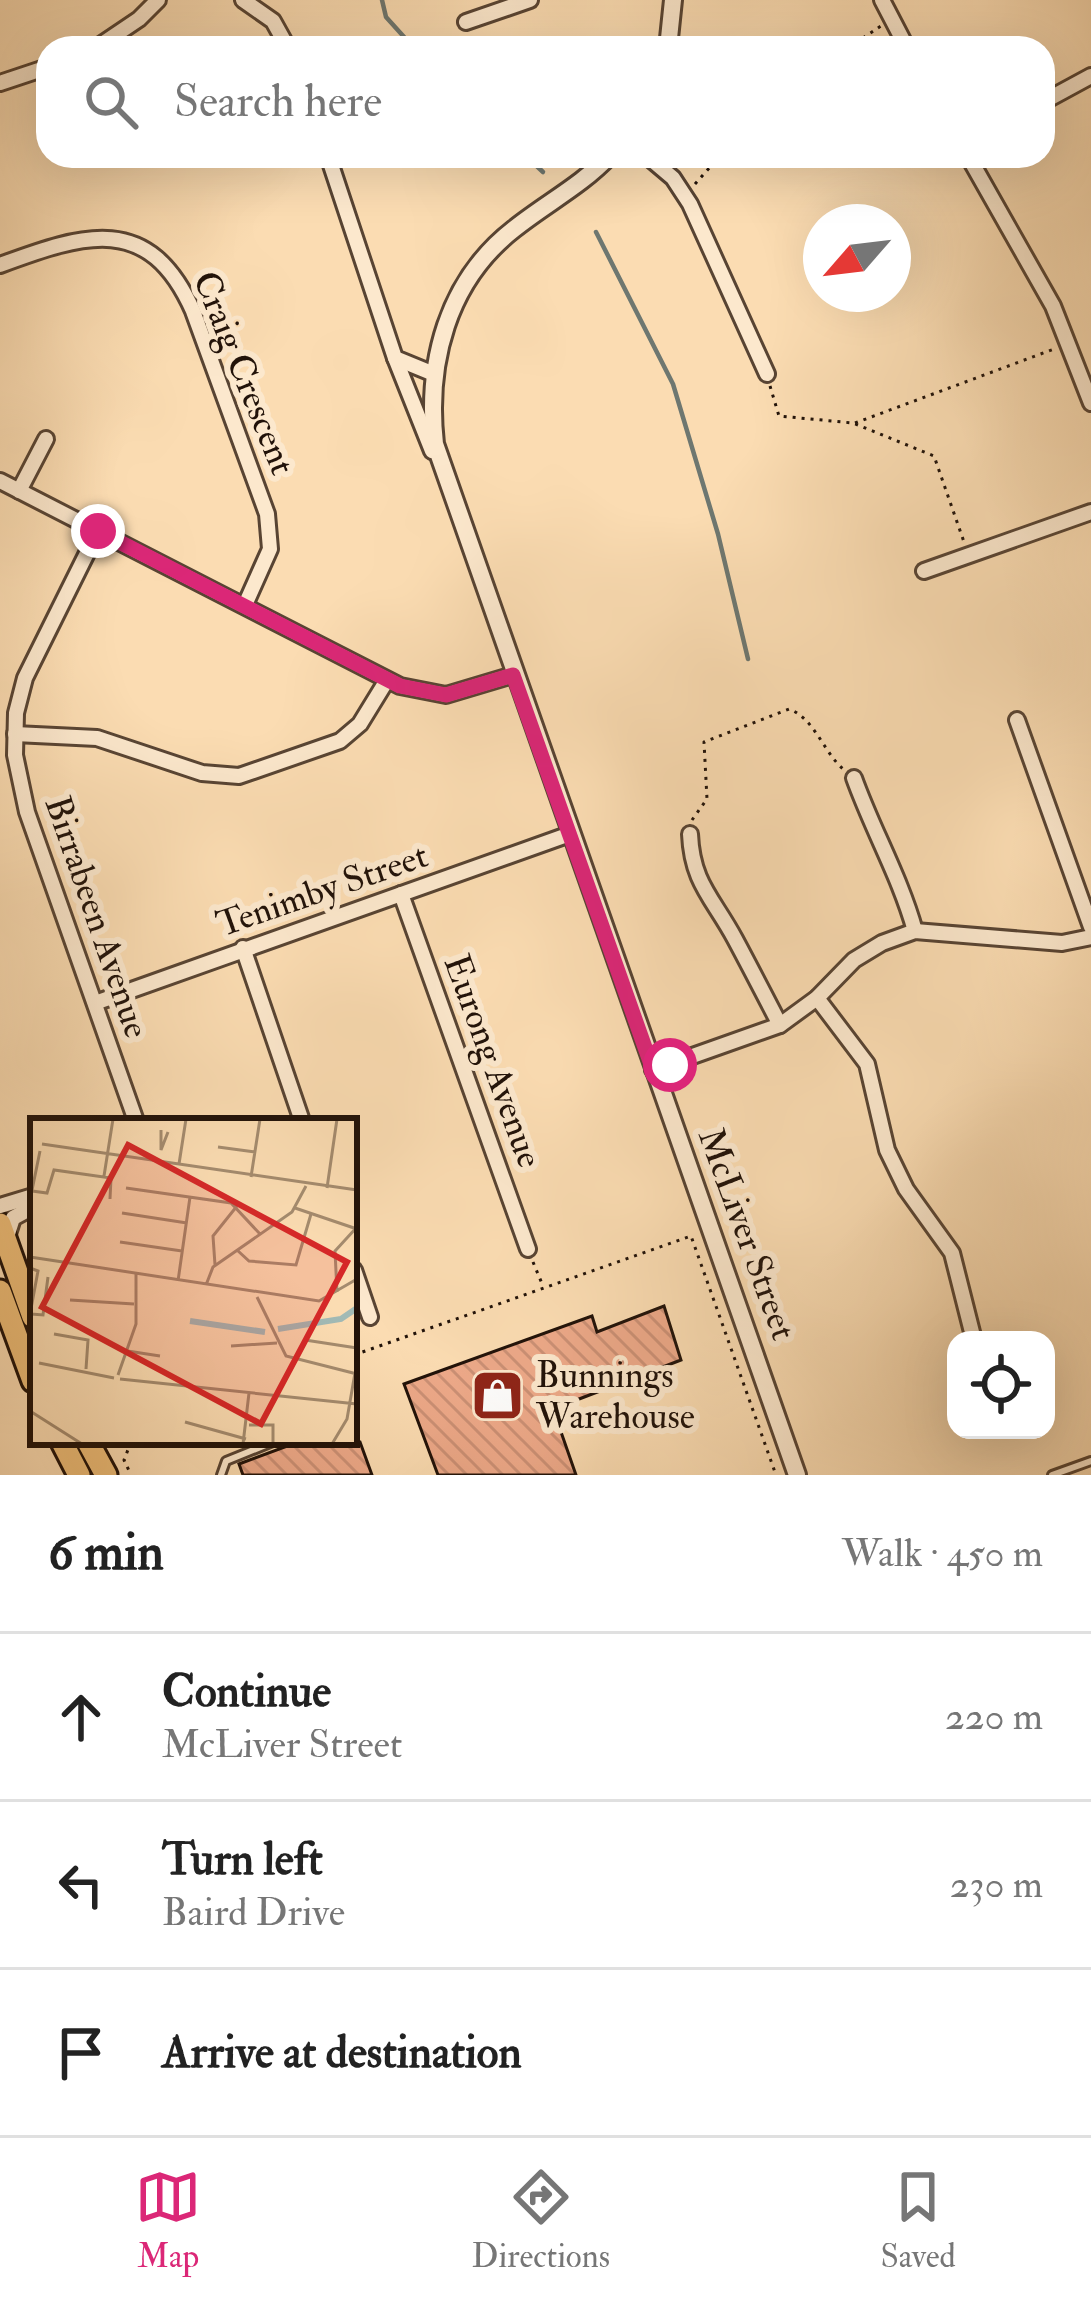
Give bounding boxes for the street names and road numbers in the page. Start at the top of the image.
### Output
street label: Craig Crescent [183,265,305,481]
street label: Birrabeen Avenue [35,790,159,1044]
street label: Tenimby Street [210,833,434,947]
street label: Eurong Avenue [434,948,552,1174]
street label: McLiver Street [688,1122,806,1346]

